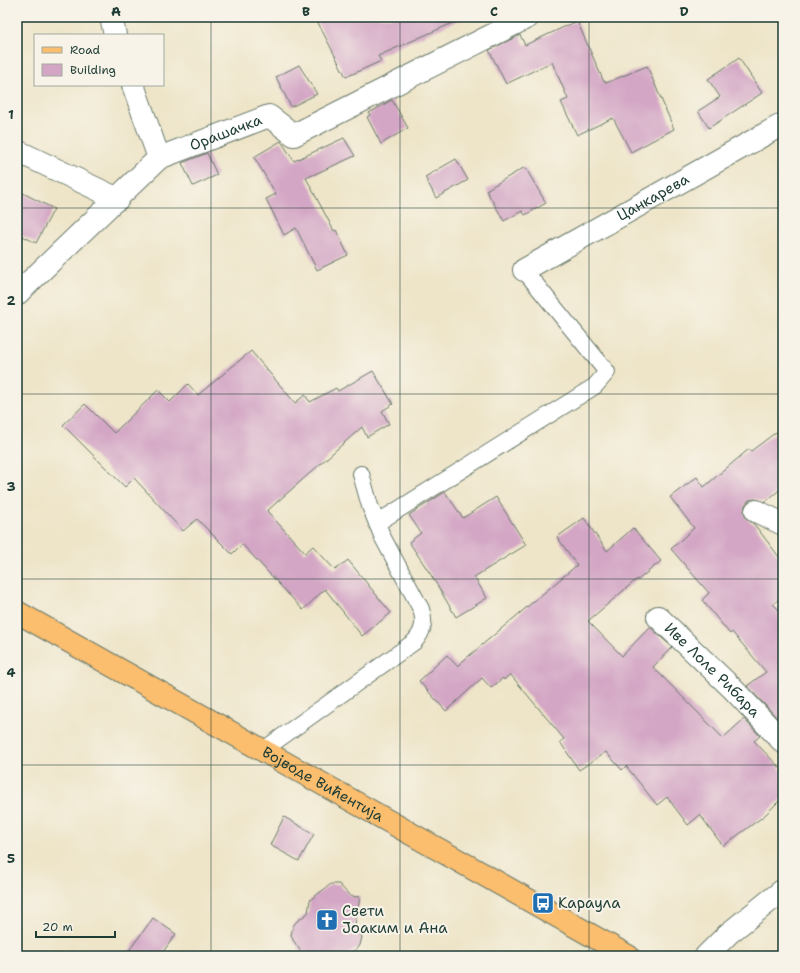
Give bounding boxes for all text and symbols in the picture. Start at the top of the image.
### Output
text: A [111,3,121,20]
text: B [302,3,310,20]
text: C [490,3,498,20]
text: D [679,3,689,20]
legend [34,34,164,86]
text: Road [70,42,101,58]
text: Building [70,62,116,78]
text: 1 [8,106,14,123]
street label: Орашачка [187,109,265,155]
street label: Цанкарева [613,169,693,226]
text: 2 [6,292,16,309]
text: 3 [6,478,16,495]
street label: Иве Лоле Рибара [660,618,765,722]
text: 4 [6,664,16,681]
street label: Војводе Вићентија [258,742,388,827]
text: 5 [7,850,15,867]
bus stop icon: Караула [530,890,556,916]
place label: Караула [558,893,621,913]
place label: Свети Јоаким и Ана [342,901,448,938]
church icon: Свети Јоаким и Ана [314,907,340,933]
scale bar [36,913,115,939]
text: 20 m [42,919,73,935]

